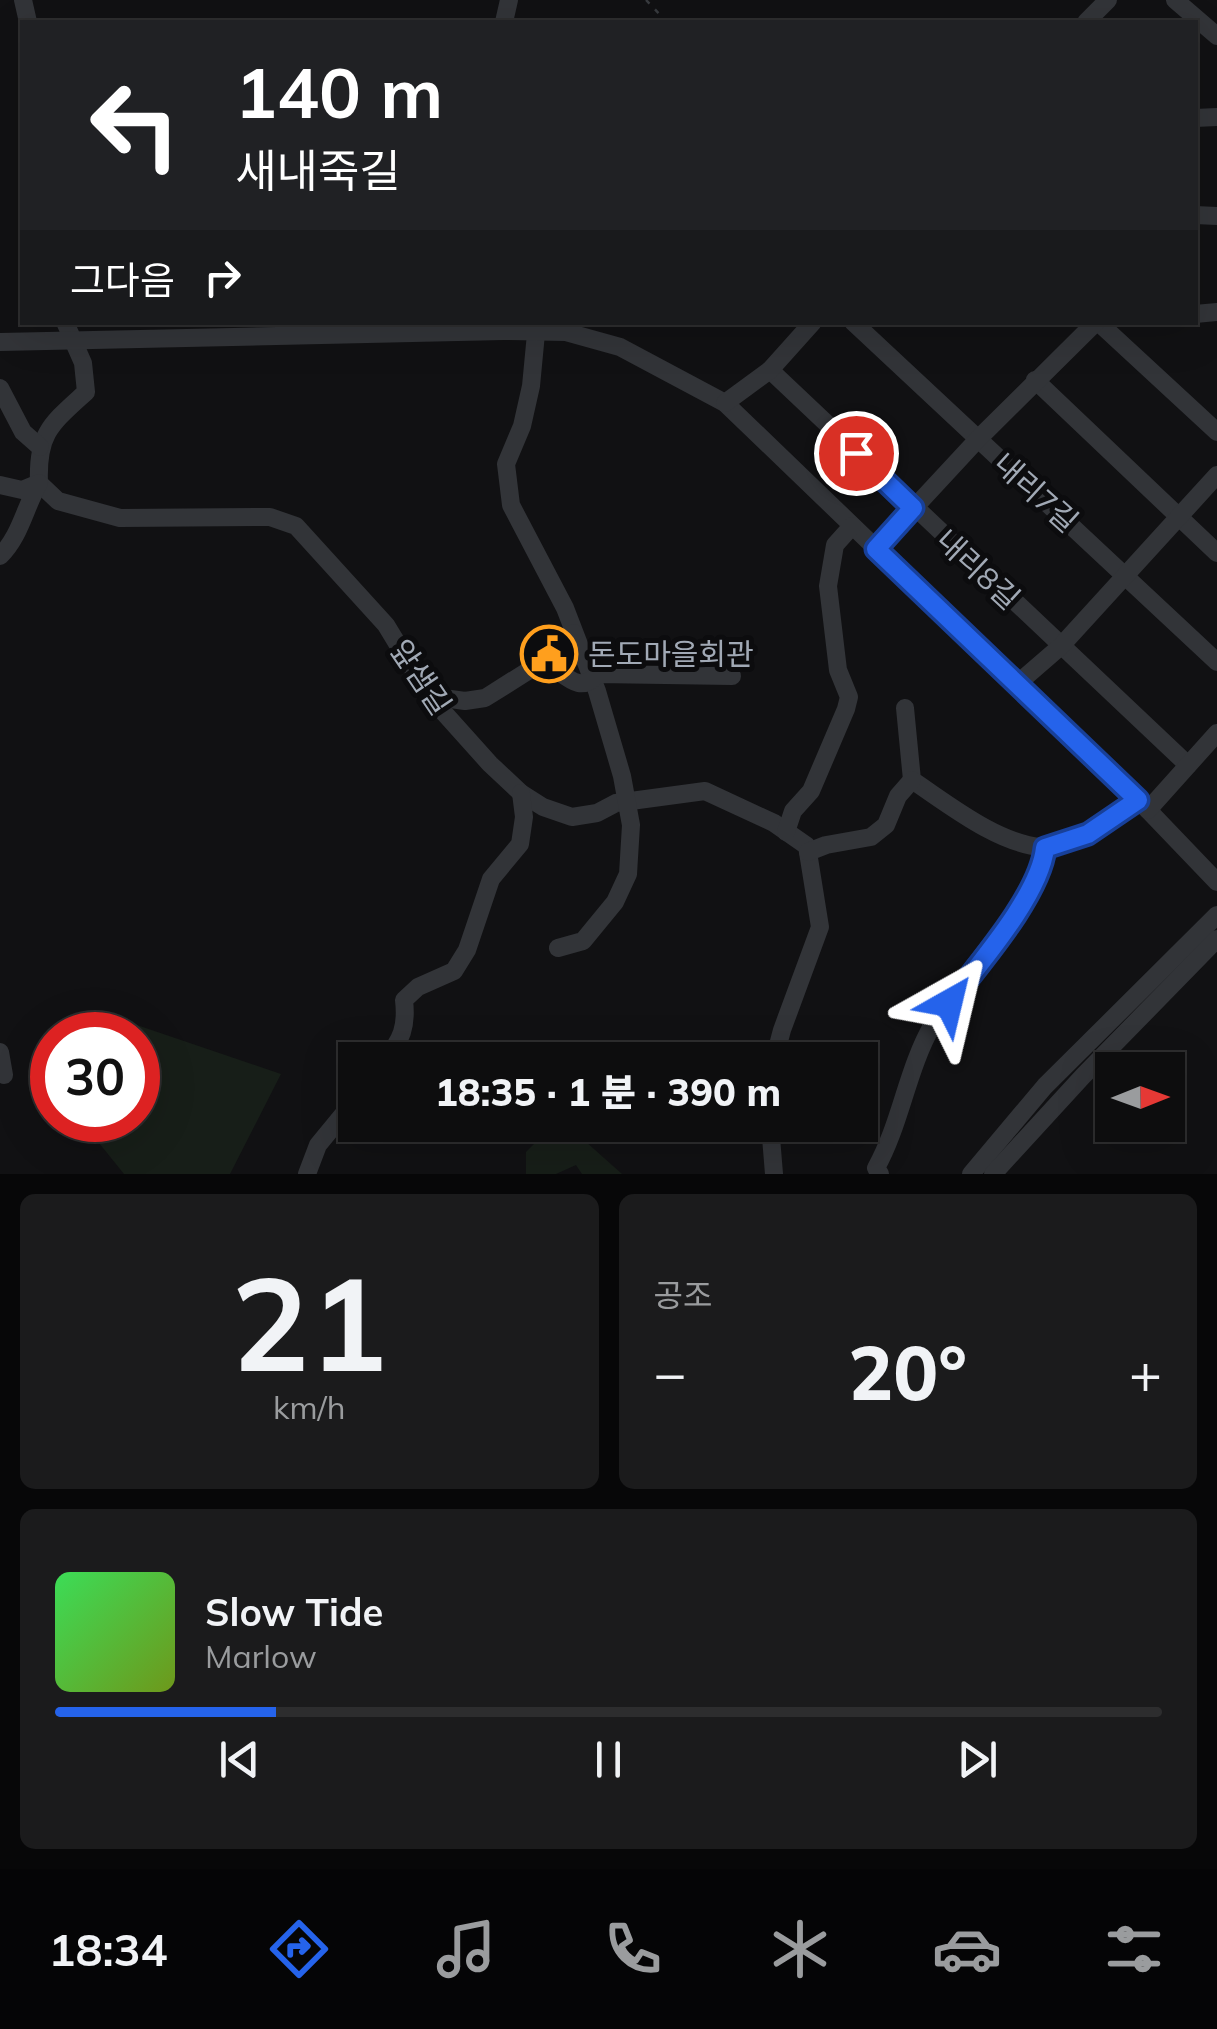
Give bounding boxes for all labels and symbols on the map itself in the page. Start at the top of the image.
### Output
pin [814,411,899,496]
street label: 내리7길 [986,444,1086,540]
street label: 내리8길 [928,521,1028,617]
public building icon: 돈도마을회관 [519,624,579,684]
street label: 앞샘길 [382,632,460,722]
place label: 돈도마을회관 [588,635,754,673]
position arrow [897,951,1001,1055]
speed limit sign: 30 [30,1012,160,1142]
north arrow [1095,1052,1185,1142]

